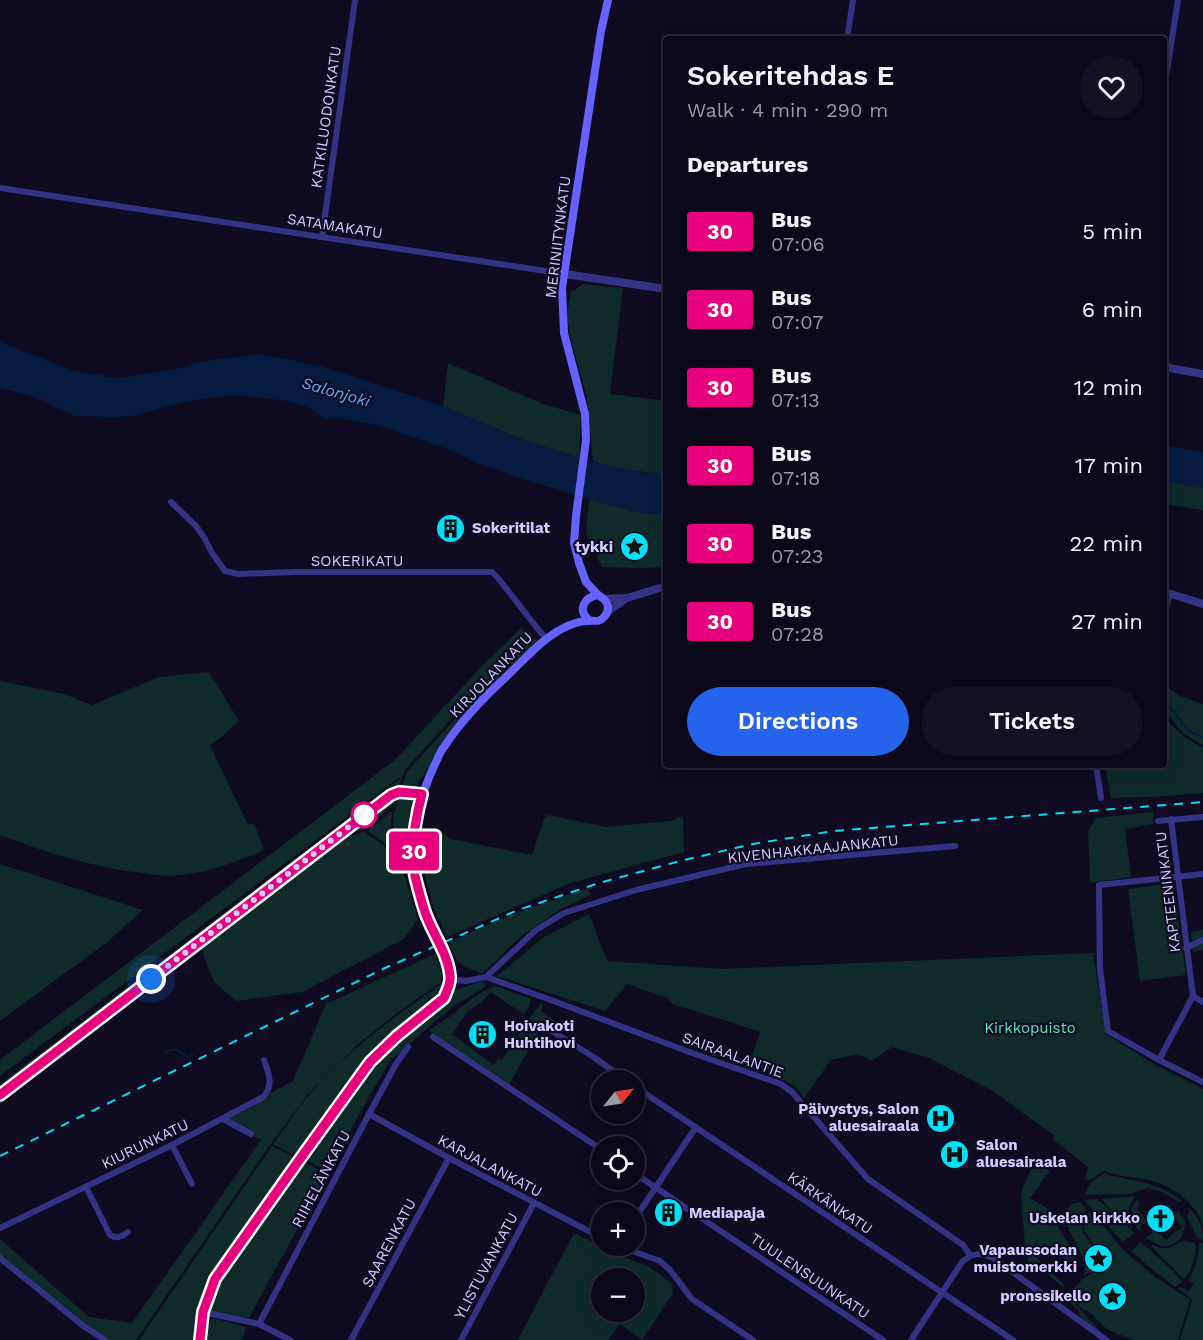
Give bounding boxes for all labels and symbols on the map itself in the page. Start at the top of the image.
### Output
street label: KATKILUODONKATU [307,45,345,189]
street label: MERINIITYNKATU [542,175,574,299]
street label: SATAMAKATU [286,210,384,242]
water label: Salonjoki [300,373,373,411]
building icon: Sokeritilat [435,512,467,544]
place label: Sokeritilat [472,519,550,537]
place icon: tykki [618,531,650,563]
place label: tykki [575,538,613,556]
street label: SOKERIKATU [311,552,403,570]
street label: KIRJOLANKATU [446,628,536,722]
unlabelled marker [351,802,377,828]
street label: KIVENHAKKAAJANKATU [726,831,900,867]
street label: KAPTEENINKATU [1152,831,1184,953]
line badge: 30 [387,832,441,870]
your location [136,964,166,994]
place label: Hoivakoti Huhtihovi [504,1017,575,1052]
building icon: Hoivakoti Huhtihovi [467,1019,499,1051]
park label: Kirkkopuisto [984,1019,1076,1037]
street label: SAIRAALANTIE [680,1028,786,1082]
north arrow [591,1070,645,1124]
place label: Päivystys, Salon aluesairaala [798,1100,919,1135]
hospital icon: Päivystys, Salon aluesairaala [924,1102,956,1134]
street label: KIURUNKATU [99,1115,191,1173]
street label: RIIHELÄNKATU [288,1127,354,1231]
street label: KARJALANKATU [435,1131,545,1201]
place label: Salon aluesairaala [976,1136,1067,1171]
hospital icon: Salon aluesairaala [939,1138,971,1170]
street label: KÄRKÄNKATU [784,1168,876,1238]
street label: SAARENKATU [358,1196,420,1290]
building icon: Mediapaja [652,1197,684,1229]
church icon: Uskelan kirkko [1145,1202,1177,1234]
place label: Mediapaja [689,1204,765,1222]
place label: Uskelan kirkko [1029,1209,1140,1227]
street label: YLISTUVANKATU [450,1210,522,1322]
street label: TUULENSUUNKATU [747,1229,873,1323]
place label: Vapaussodan muistomerkki [973,1241,1077,1276]
place icon: Vapaussodan muistomerkki [1082,1243,1114,1275]
place icon: pronssikello [1096,1280,1128,1312]
place label: pronssikello [1000,1287,1091,1305]

